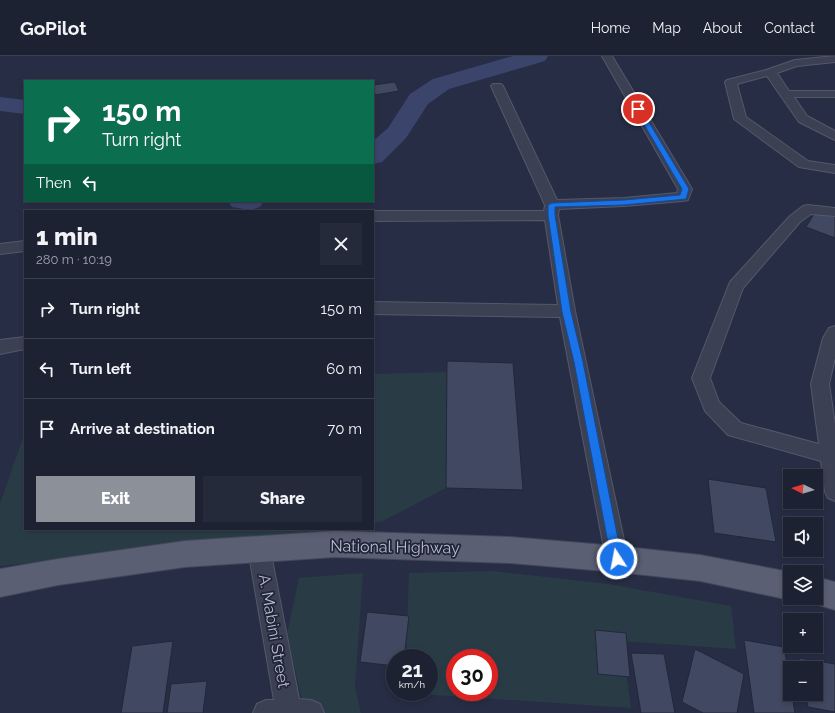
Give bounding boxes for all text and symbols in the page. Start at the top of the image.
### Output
text: GoPilot [20,17,86,39]
text: Home [591,20,630,36]
text: Map [652,20,681,36]
text: About [703,20,742,36]
text: Contact [764,20,815,36]
pin [621,92,655,126]
text: 150 m [102,95,181,128]
icon: right [36,96,88,148]
icon: arrive [627,98,649,120]
text: Turn right [102,129,181,150]
icon: left [79,172,101,194]
text: Then [36,174,71,192]
text: 1 min [36,222,98,251]
button: close [320,223,362,265]
text: 280 m · 10:19 [36,252,112,267]
icon: right [36,298,58,320]
text: Turn right [70,300,140,318]
text: 150 m [321,300,362,318]
icon: left [36,358,58,380]
text: Turn left [70,360,131,378]
text: 60 m [326,360,362,378]
icon: arrive [36,418,58,440]
text: Arrive at destination [70,420,215,438]
text: 70 m [327,420,362,438]
north arrow [783,469,823,509]
map controls [783,469,823,701]
button: Exit [36,476,195,522]
button: Share [203,476,362,522]
button: sound [783,517,823,557]
street label: National Highway [330,536,460,558]
position arrow [596,538,638,580]
button: layers [783,565,823,605]
street label: A. Mabini Street [255,573,293,690]
button: + [783,613,823,653]
speed limit sign: 30 [446,649,498,701]
text: 21 [401,658,423,682]
button: − [783,661,823,701]
text: km/h [399,679,425,690]

